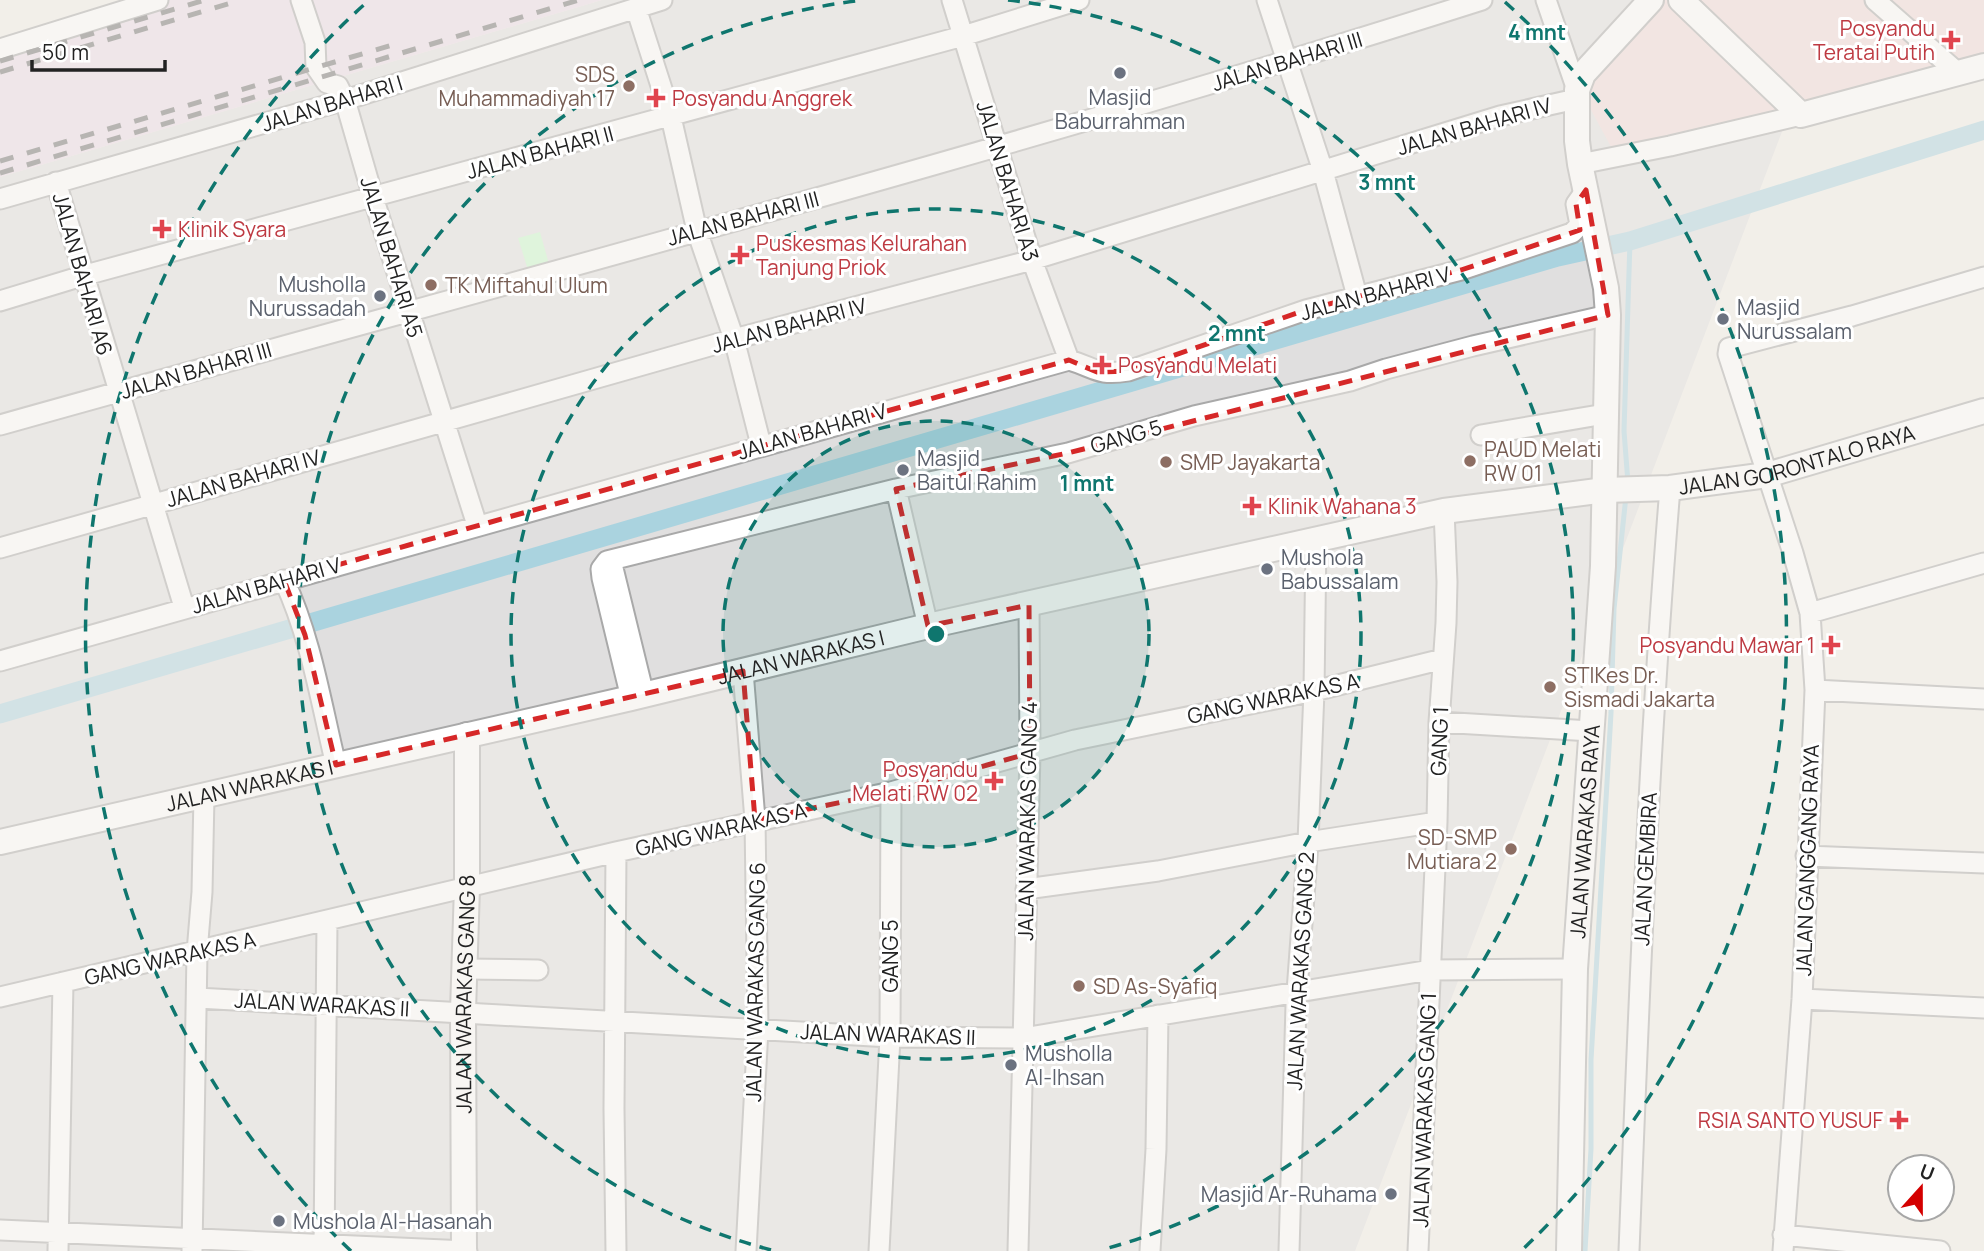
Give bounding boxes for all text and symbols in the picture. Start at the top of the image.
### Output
place label: Posyandu Teratai Putih [1813,14,1935,66]
text: 4 mnt [1508,18,1566,46]
street label: JALAN BAHARI III [1208,25,1366,97]
scale bar [32,28,164,72]
marker: Posyandu Teratai Putih [1941,30,1961,50]
text: 50 m [42,38,89,66]
place label: SDS Muhammadiyah 17 [438,60,615,112]
marker: Masjid Baburrahman [1112,65,1128,81]
street label: JALAN BAHARI I [258,68,406,138]
marker: SDS Muhammadiyah 17 [621,78,637,94]
place label: Masjid Baburrahman [1055,83,1185,135]
place label: Posyandu Anggrek [672,84,853,112]
marker: Posyandu Anggrek [646,88,666,108]
street label: JALAN BAHARI IV [1394,91,1555,161]
street label: JALAN BAHARI A3 [970,97,1046,265]
street label: JALAN BAHARI II [463,119,617,185]
text: 3 mnt [1358,168,1416,196]
street label: JALAN BAHARI A5 [354,173,430,341]
street label: JALAN BAHARI III [664,184,822,252]
street label: JALAN BAHARI A6 [46,190,120,358]
place label: Klinik Syara [178,215,286,243]
marker: Klinik Syara [152,219,172,239]
place label: Puskesmas Kelurahan Tanjung Priok [756,229,967,281]
marker: Puskesmas Kelurahan Tanjung Priok [730,245,750,265]
street label: JALAN BAHARI V [1297,259,1453,326]
place label: Musholla Nurussadah [249,270,366,322]
place label: TK Miftahul Ulum [445,271,608,299]
marker: TK Miftahul Ulum [423,277,439,293]
marker: Musholla Nurussadah [372,288,388,304]
street label: JALAN BAHARI IV [709,291,870,359]
place label: Masjid Nurussalam [1737,293,1852,345]
marker: Masjid Nurussalam [1715,311,1731,327]
text: 2 mnt [1208,319,1266,347]
street label: JALAN BAHARI III [117,335,275,405]
place label: Posyandu Melati [1118,351,1277,379]
marker: Posyandu Melati [1092,355,1112,375]
street label: JALAN BAHARI V [734,396,890,466]
street label: GANG 5 [1087,412,1165,460]
street label: JALAN GORONTALO RAYA [1677,418,1918,501]
place label: PAUD Melati RW 01 [1484,435,1601,487]
street label: JALAN BAHARI IV [163,443,324,513]
place label: Masjid Baitul Rahim [917,444,1037,496]
place label: SMP Jayakarta [1180,448,1320,476]
marker: PAUD Melati RW 01 [1462,453,1478,469]
marker: SMP Jayakarta [1158,454,1174,470]
marker: Masjid Baitul Rahim [895,462,911,478]
text: 1 mnt [1060,469,1114,497]
place label: Klinik Wahana 3 [1268,492,1417,520]
marker: Klinik Wahana 3 [1242,496,1262,516]
place label: Mushola Babussalam [1281,543,1399,595]
street label: JALAN BAHARI V [188,550,344,620]
marker: Mushola Babussalam [1259,561,1275,577]
centre of rings [924,622,948,646]
street label: JALAN WARAKAS I [715,623,887,691]
place label: Posyandu Mawar 1 [1640,631,1815,659]
marker: Posyandu Mawar 1 [1821,635,1841,655]
place label: STIKes Dr. Sismadi Jakarta [1564,661,1715,713]
street label: GANG WARAKAS A [1185,666,1361,730]
marker: STIKes Dr. Sismadi Jakarta [1542,679,1558,695]
street label: JALAN WARAKAS GANG 4 [1011,701,1043,941]
street label: GANG 1 [1424,706,1454,776]
street label: JALAN WARAKAS RAYA [1563,723,1606,939]
street label: JALAN GANGGANG RAYA [1789,744,1825,976]
street label: JALAN WARAKAS I [163,752,336,818]
place label: Posyandu Melati RW 02 [852,755,978,807]
marker: Posyandu Melati RW 02 [984,771,1004,791]
street label: JALAN GEMBIRA [1627,791,1663,947]
street label: GANG WARAKAS A [633,796,809,862]
place label: SD-SMP Mutiara 2 [1407,823,1497,875]
marker: SD-SMP Mutiara 2 [1503,841,1519,857]
street label: JALAN WARAKAS GANG 2 [1280,851,1320,1091]
street label: JALAN WARAKAS GANG 6 [739,862,771,1102]
street label: JALAN WARAKAS GANG 8 [449,874,481,1114]
street label: GANG 5 [876,919,904,993]
street label: GANG WARAKAS A [82,925,258,991]
place label: SD As-Syafiq [1093,972,1218,1000]
marker: SD As-Syafiq [1071,978,1087,994]
street label: JALAN WARAKAS II [234,985,410,1023]
street label: JALAN WARAKAS GANG 1 [1406,992,1442,1228]
street label: JALAN WARAKAS II [800,1017,976,1051]
place label: Musholla Al-Ihsan [1025,1039,1113,1091]
marker: Musholla Al-Ihsan [1003,1057,1019,1073]
place label: RSIA SANTO YUSUF [1698,1106,1883,1134]
marker: RSIA SANTO YUSUF [1889,1110,1909,1130]
north arrow [1886,1153,1956,1223]
text: U [1916,1158,1938,1187]
place label: Masjid Ar-Ruhama [1201,1180,1377,1208]
marker: Masjid Ar-Ruhama [1383,1186,1399,1202]
place label: Mushola Al-Hasanah [293,1207,492,1235]
marker: Mushola Al-Hasanah [271,1213,287,1229]

